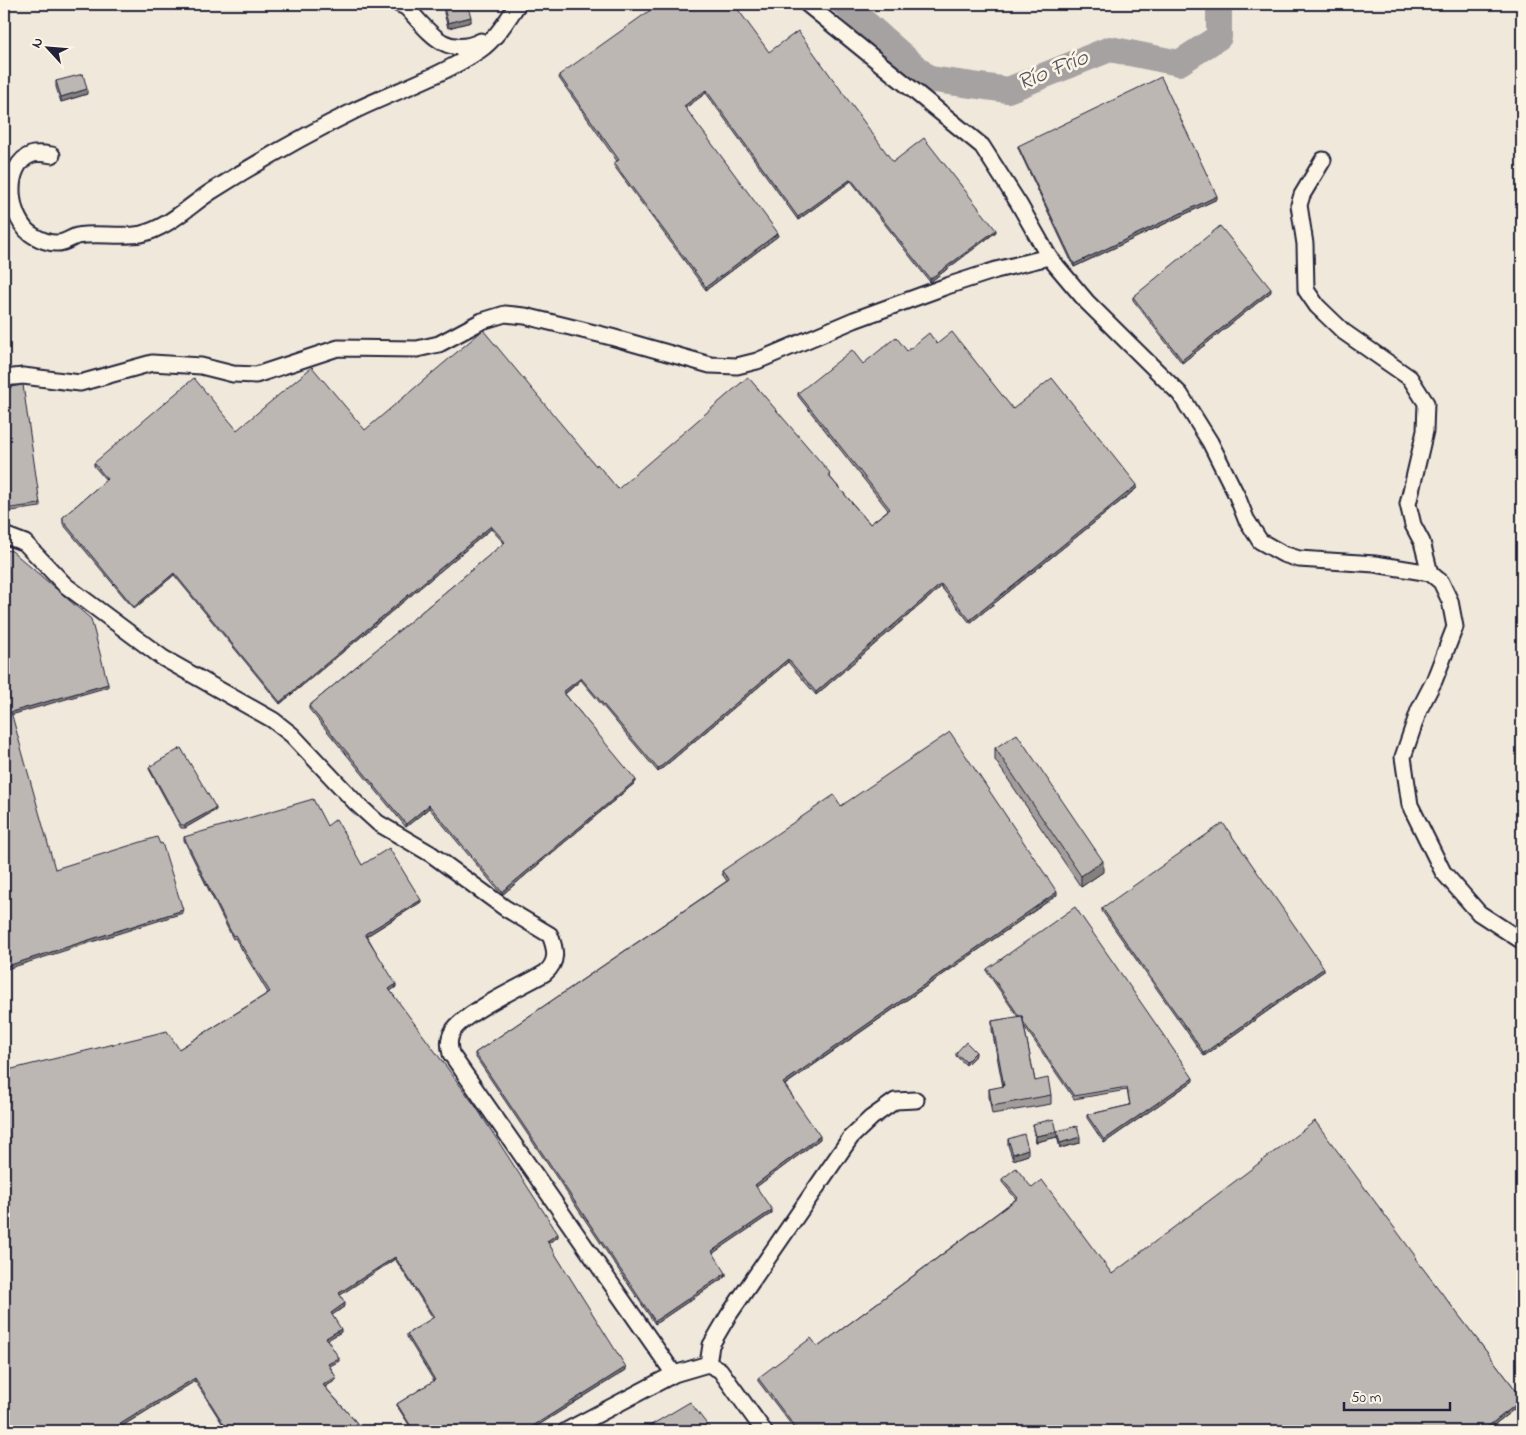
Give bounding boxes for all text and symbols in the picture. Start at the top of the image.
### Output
north arrow [22,22,72,72]
text: N [26,34,49,52]
water label: Río Frío [1012,40,1095,101]
scale bar [1344,1380,1450,1412]
text: 50 m [1351,1387,1382,1409]

